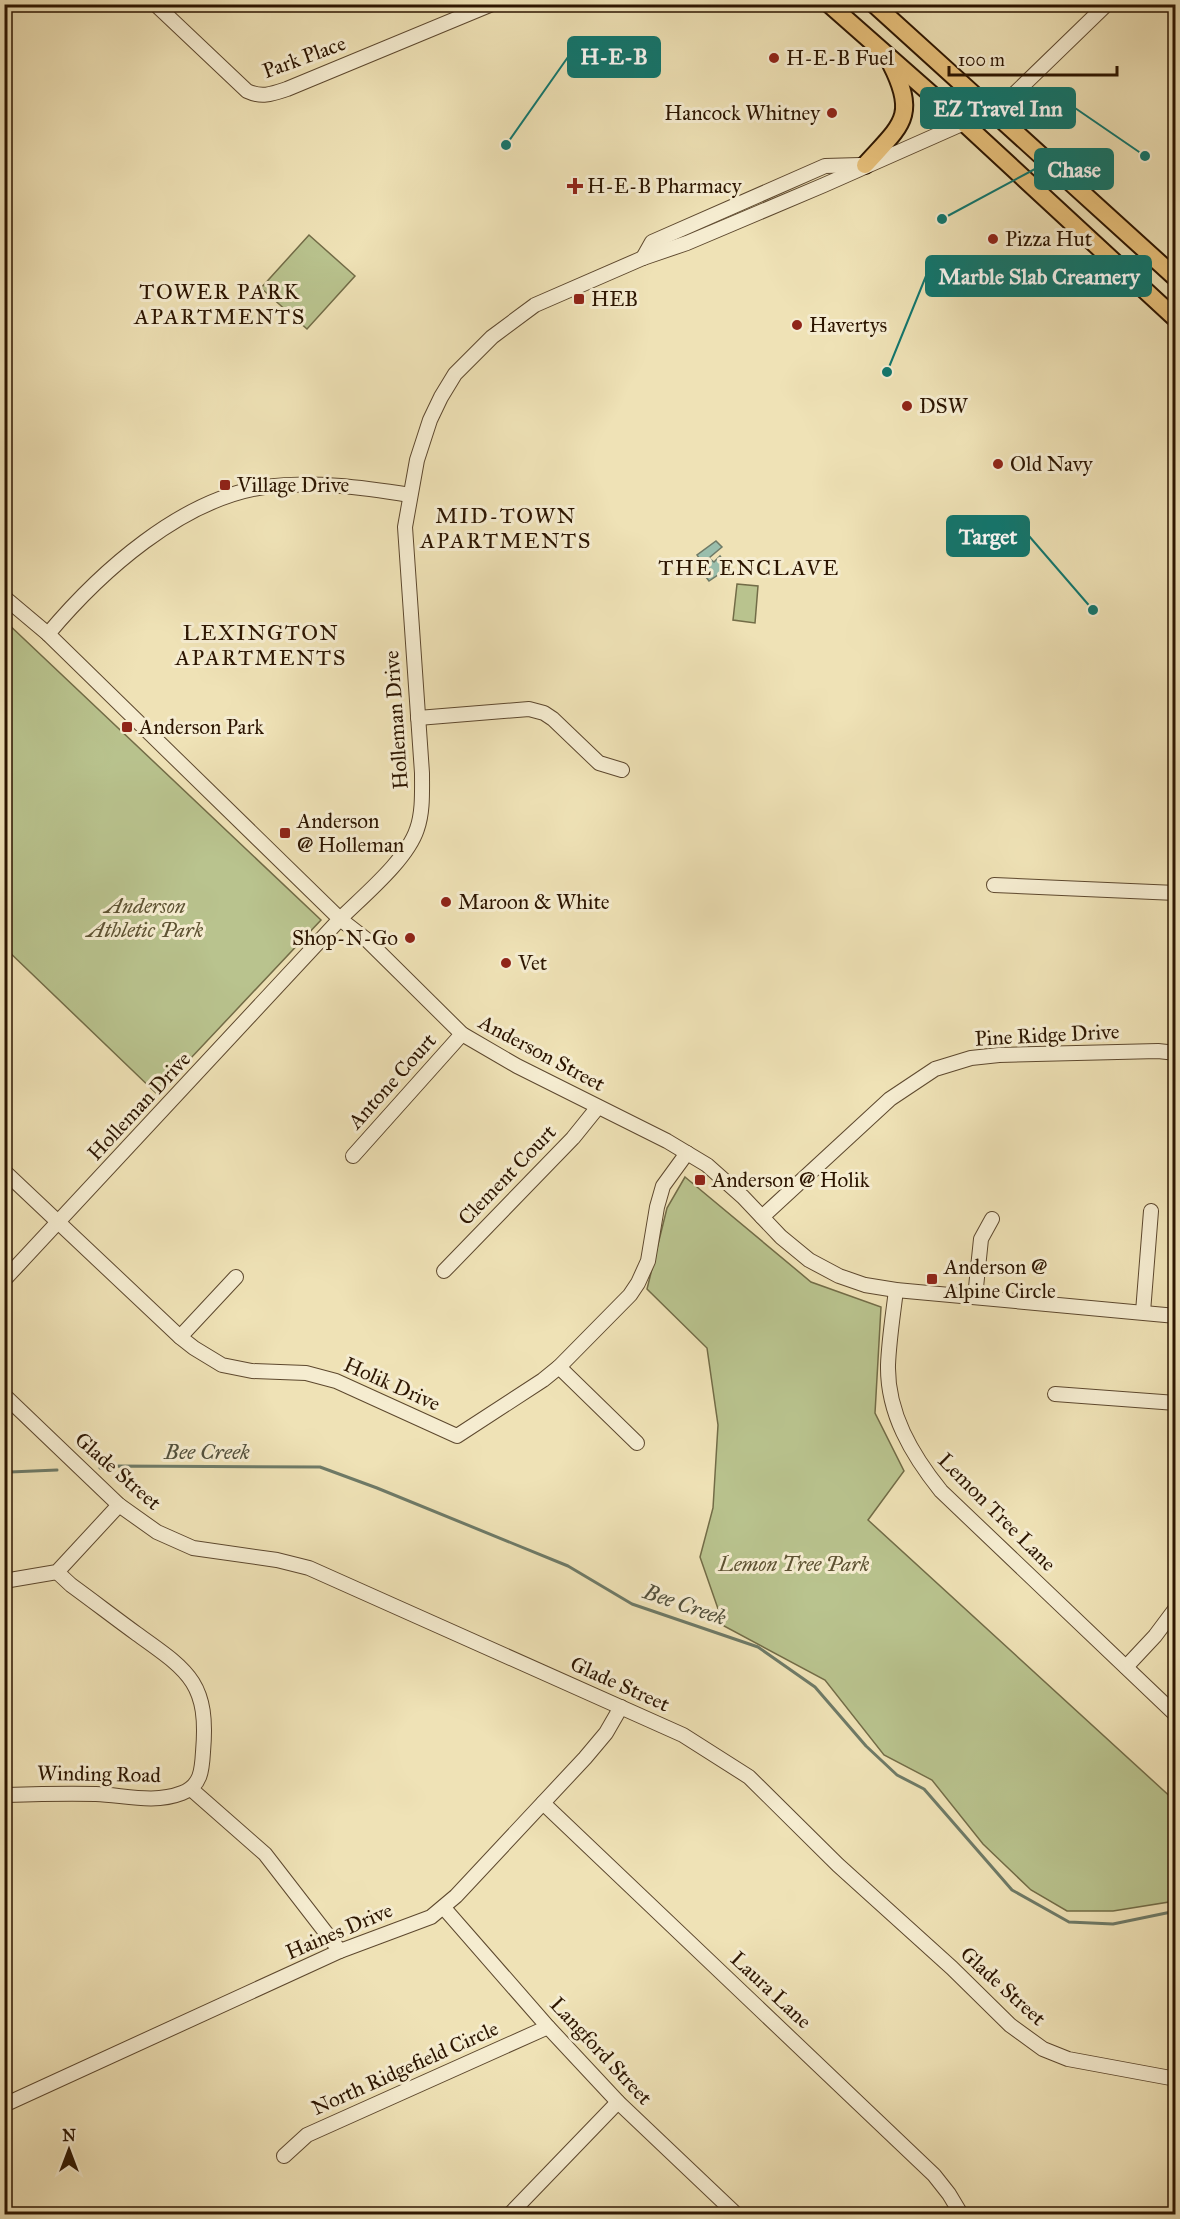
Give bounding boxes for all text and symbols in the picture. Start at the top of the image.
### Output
street label: Park Place [259,30,349,84]
callout: H-E-B [568,37,660,77]
scale bar [949,39,1117,77]
text: H-E-B [580,43,648,70]
place label: H-E-B Fuel [786,45,894,71]
text: 100 m [958,49,1005,71]
marker: H-E-B Fuel [767,51,781,65]
callout: EZ Travel Inn [921,88,1075,128]
text: EZ Travel Inn [933,95,1063,122]
place label: Hancock Whitney [664,100,821,126]
marker: Hancock Whitney [825,106,839,120]
callout: Chase [1035,149,1113,189]
text: Chase [1047,156,1101,183]
place label: H-E-B Pharmacy [587,173,743,199]
marker: H-E-B Pharmacy [568,179,582,193]
place label: Pizza Hut [1005,226,1093,252]
marker: Pizza Hut [986,232,1000,246]
callout: Marble Slab Creamery [926,256,1151,296]
text: Marble Slab Creamery [938,263,1141,290]
district label: TOWER PARK APARTMENTS [133,278,306,330]
place label: HEB [591,286,638,312]
marker: HEB [572,292,586,306]
place label: Havertys [809,312,887,338]
marker: Havertys [790,318,804,332]
place label: DSW [919,393,969,419]
marker: DSW [900,399,914,413]
place label: Old Navy [1010,451,1094,477]
marker: Old Navy [991,457,1005,471]
place label: Village Drive [236,472,349,498]
marker: Village Drive [218,478,232,492]
district label: MID-TOWN APARTMENTS [419,502,592,554]
callout: Target [947,516,1029,556]
text: Target [958,523,1017,550]
district label: THE ENCLAVE [658,554,840,581]
district label: LEXINGTON APARTMENTS [174,619,347,671]
street label: Holleman Drive [378,649,414,791]
place label: Anderson Park [138,714,264,740]
marker: Anderson Park [120,720,134,734]
place label: Anderson @ Holleman [296,808,404,858]
marker: Anderson @ Holleman [278,826,292,840]
place label: Maroon & White [458,889,610,915]
park label: Anderson Athletic Park [85,893,204,943]
marker: Maroon & White [439,895,453,909]
place label: Shop-N-Go [292,925,398,951]
marker: Shop-N-Go [403,931,417,945]
place label: Vet [517,950,548,976]
marker: Vet [499,956,513,970]
street label: Anderson Street [474,1008,610,1097]
street label: Pine Ridge Drive [974,1018,1120,1052]
street label: Antone Court [342,1027,442,1135]
street label: Holleman Drive [82,1046,196,1166]
street label: Clement Court [453,1119,562,1231]
place label: Anderson @ Holik [711,1167,870,1193]
marker: Anderson @ Holik [693,1173,707,1187]
place label: Anderson @ Alpine Circle [943,1254,1056,1304]
marker: Anderson @ Alpine Circle [925,1272,939,1286]
street label: Holik Drive [340,1351,444,1417]
street label: Glade Street [70,1426,167,1516]
water label: Bee Creek [163,1438,250,1465]
street label: Lemon Tree Lane [932,1447,1062,1577]
park label: Lemon Tree Park [718,1551,870,1577]
water label: Bee Creek [639,1577,730,1631]
street label: Glade Street [566,1651,674,1718]
street label: Winding Road [37,1760,162,1788]
street label: Haines Drive [282,1897,397,1965]
street label: Glade Street [955,1941,1051,2031]
street label: Laura Lane [725,1946,817,2034]
street label: Langford Street [544,1992,658,2111]
street label: North Ridgefield Circle [308,2015,503,2121]
north arrow [39,2120,99,2180]
text: N [62,2126,76,2145]

